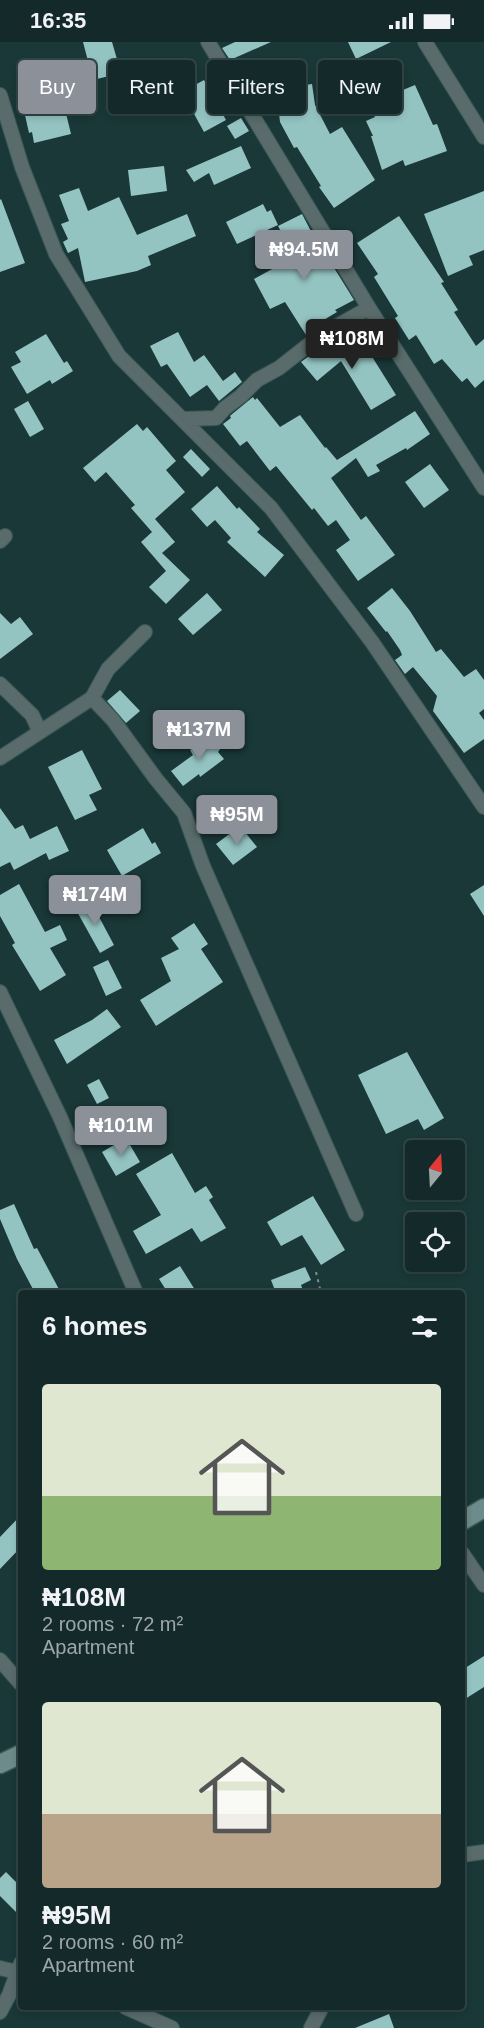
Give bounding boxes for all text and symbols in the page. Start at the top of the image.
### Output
text: 16:35 [30,8,86,33]
chip: Buy [18,60,96,114]
chip: Rent [108,60,195,114]
chip: Filters [207,60,306,114]
chip: New [318,60,402,114]
pin: ₦94.5M [255,230,353,281]
text: ₦94.5M [269,238,339,260]
pin: ₦108M [310,319,394,370]
text: ₦108M [320,327,384,349]
pin: ₦137M [157,710,241,761]
text: ₦137M [167,718,231,740]
pin: ₦95M [201,795,273,846]
text: ₦95M [210,803,264,825]
pin: ₦174M [53,875,137,926]
text: ₦174M [63,883,127,905]
pin: ₦101M [79,1106,163,1157]
text: ₦101M [89,1114,153,1136]
north arrow [405,1140,465,1200]
map controls [405,1140,465,1272]
button: locate [405,1212,465,1272]
icon: filters [408,1310,441,1343]
text: 6 homes [42,1311,148,1341]
icon: home [188,1423,296,1531]
text: ₦108M [42,1582,126,1612]
text: 2 rooms · 72 m² [42,1613,183,1635]
text: Apartment [42,1636,134,1658]
icon: home [188,1741,296,1849]
text: ₦95M [42,1900,111,1930]
text: 2 rooms · 60 m² [42,1931,183,1953]
text: Apartment [42,1954,134,1976]

